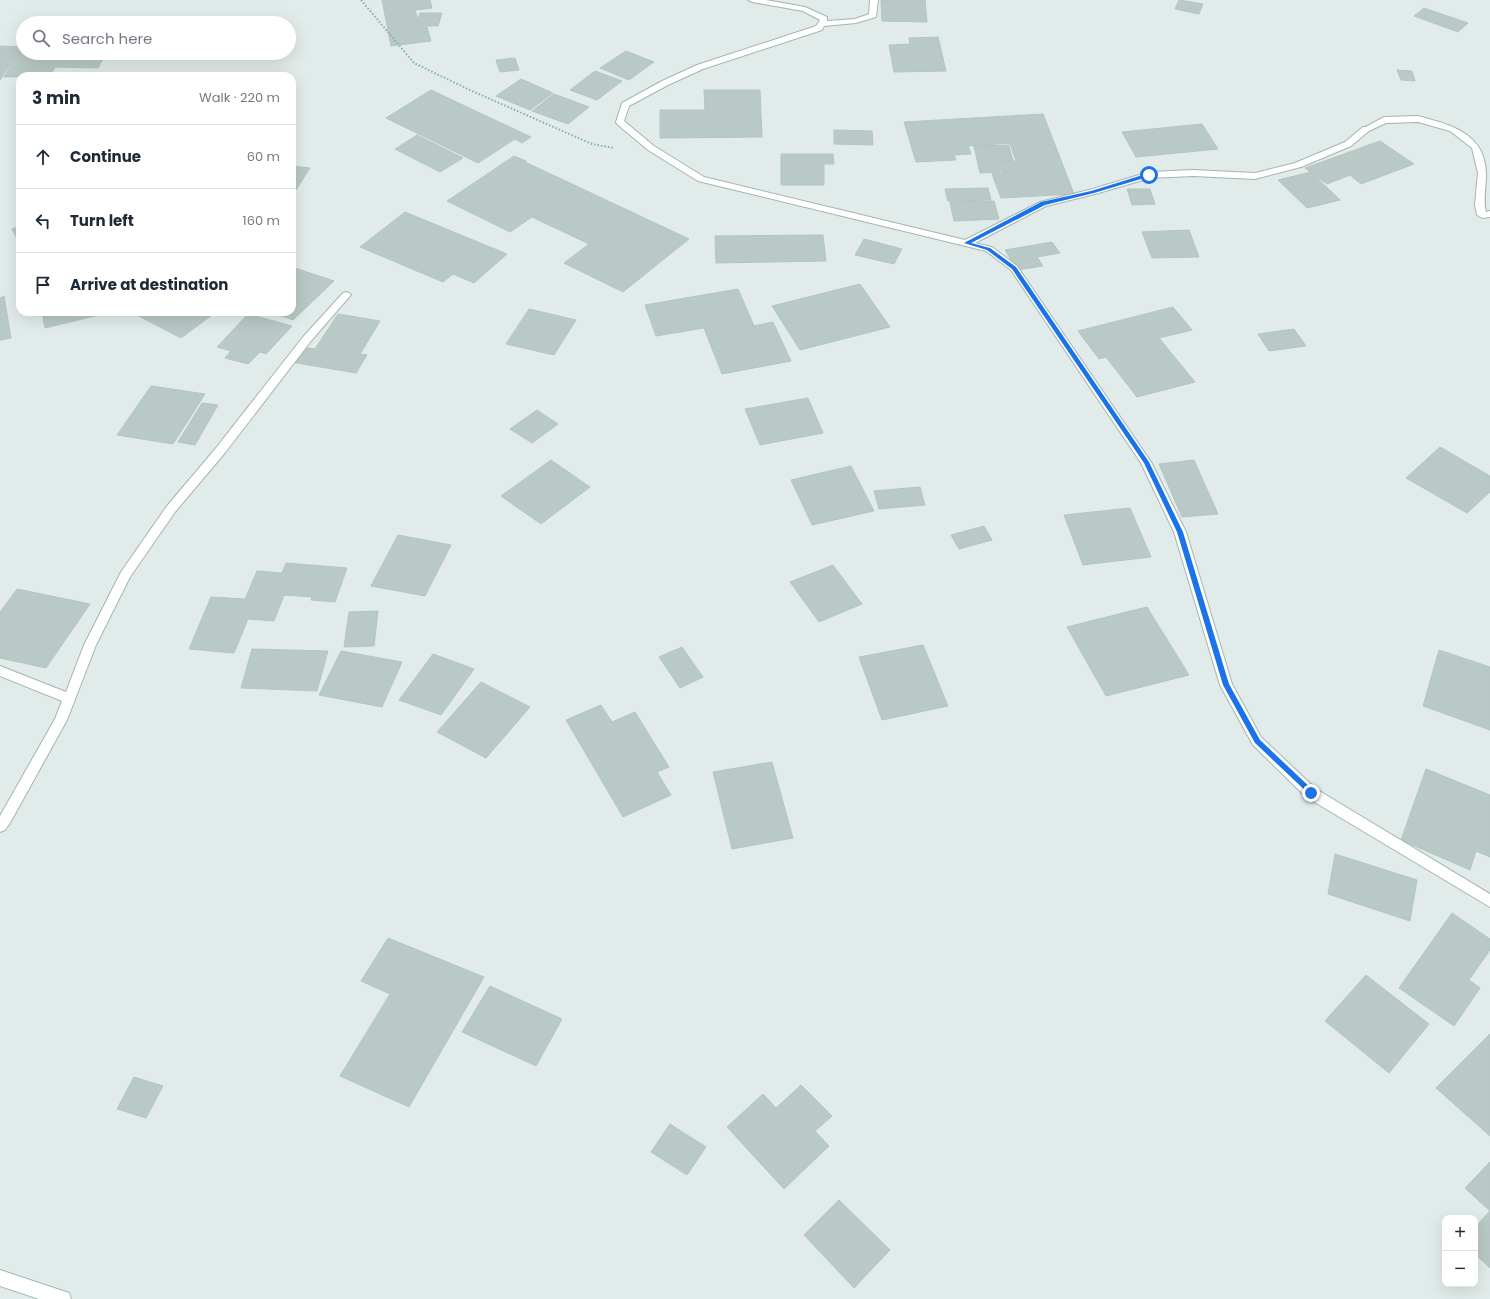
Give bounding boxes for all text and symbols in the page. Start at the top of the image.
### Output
search box [16,16,296,60]
icon: search [30,27,52,49]
text: Search here [62,28,152,49]
text: 3 min [32,86,80,110]
text: Walk · 220 m [199,88,280,107]
icon: ahead [32,146,54,168]
text: Continue [70,146,141,167]
text: 60 m [247,147,280,166]
route start [1140,166,1158,184]
icon: left [32,210,54,232]
text: Turn left [70,210,134,231]
text: 160 m [243,211,280,230]
icon: arrive [32,274,54,296]
text: Arrive at destination [70,274,228,295]
route end [1302,784,1320,802]
map controls [1442,1215,1478,1287]
button: + [1442,1215,1478,1251]
button: − [1442,1251,1478,1287]

